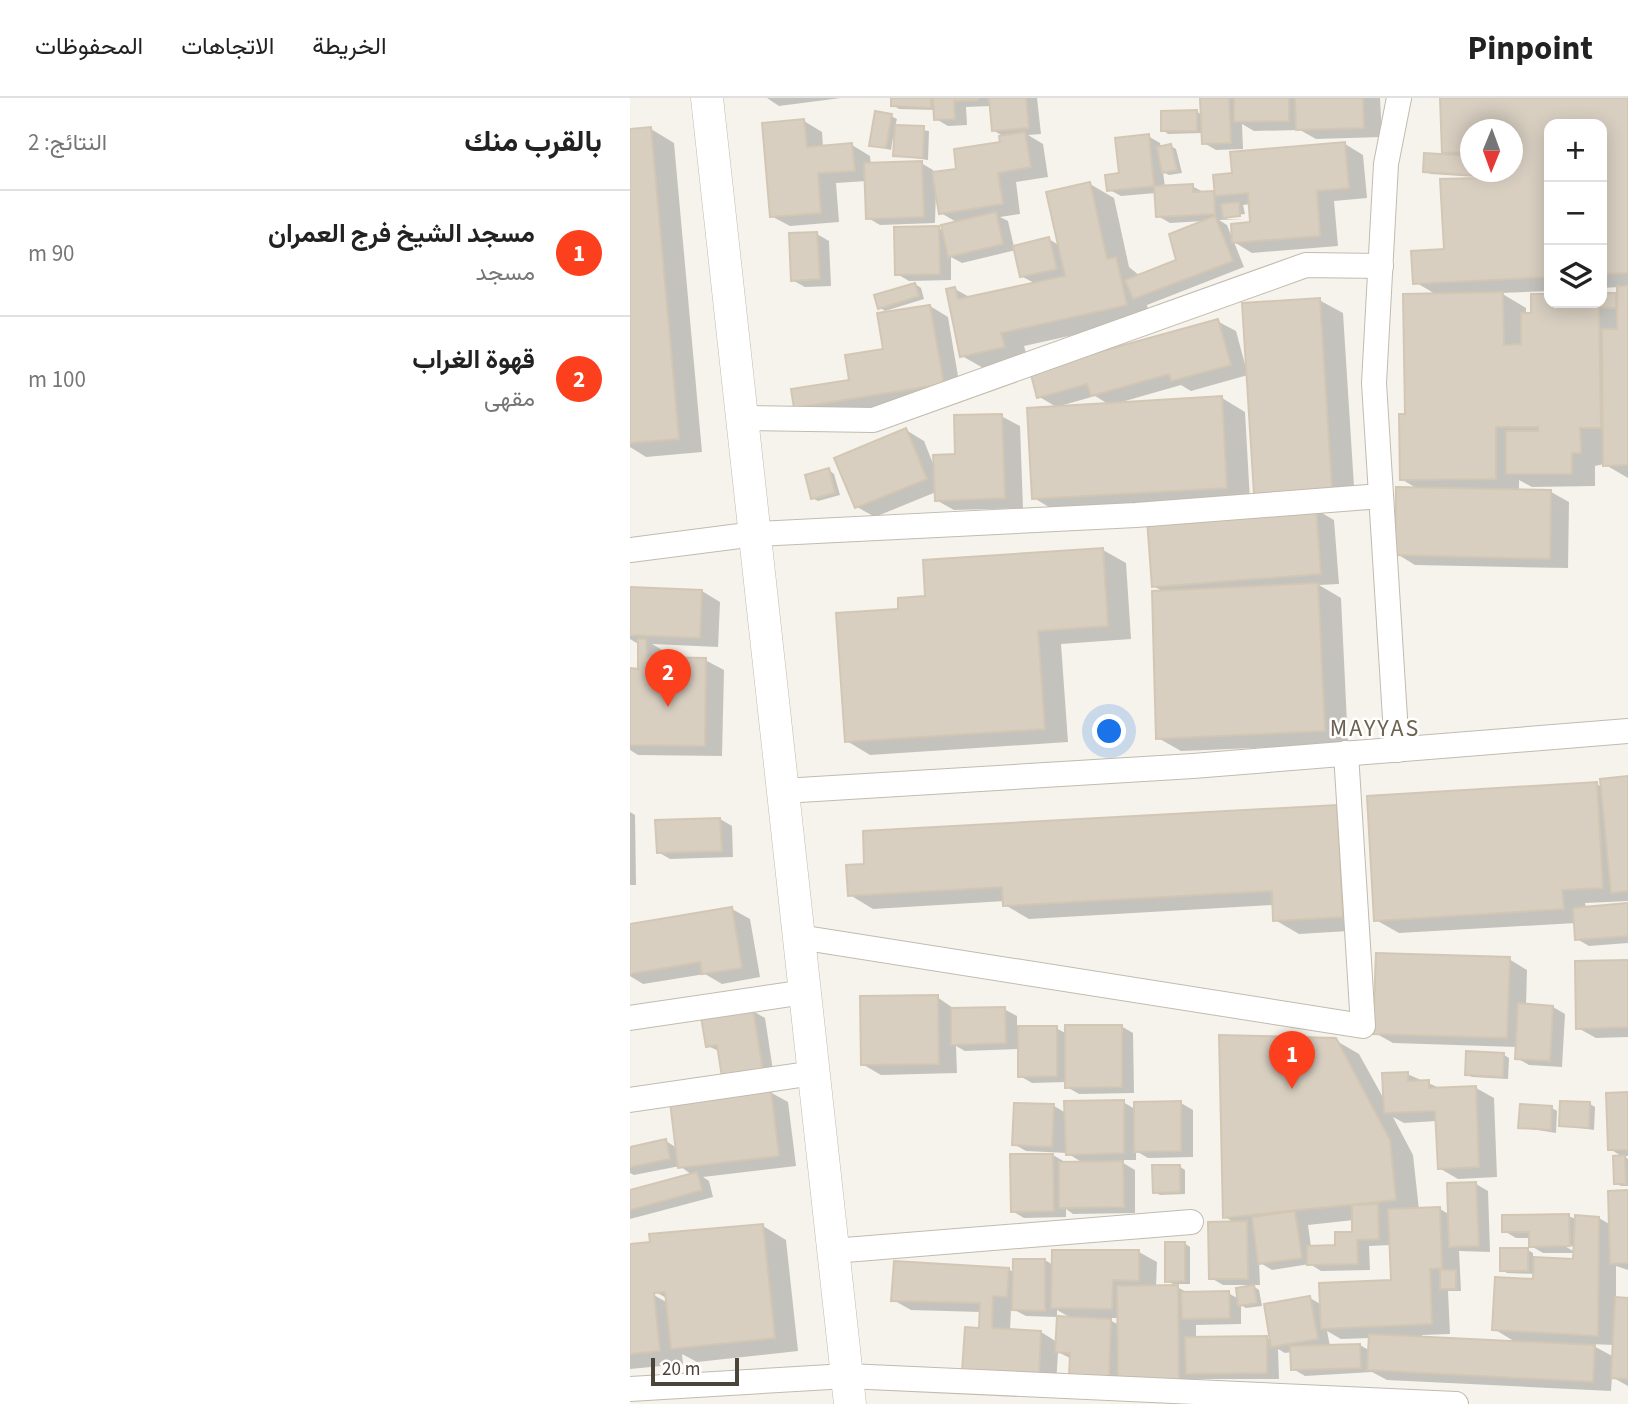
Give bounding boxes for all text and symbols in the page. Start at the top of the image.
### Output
text: Pinpoint [1468,25,1593,72]
text: المحفوظات [35,29,143,64]
text: الاتجاهات [181,29,274,64]
text: الخريطة [312,29,387,64]
north arrow [1460,119,1523,182]
map controls [1544,119,1607,308]
button: + [1544,119,1607,182]
text: بالقرب منك [464,120,602,163]
text: النتائج: 2 [28,126,107,159]
button: − [1544,182,1607,245]
text: مسجد الشيخ فرج العمران [268,215,535,252]
text: 90 m [28,237,75,270]
text: 1 [573,237,585,270]
button: layers [1544,245,1607,308]
text: مسجد [475,256,535,289]
text: قهوة الغراب [412,341,535,378]
text: 100 m [28,363,86,396]
text: 2 [573,363,585,396]
text: مقهى [484,382,535,415]
pin: 2 [645,649,691,707]
district label: MAYYAS [1330,711,1420,746]
your location [1092,714,1126,748]
pin: 1 [1269,1031,1315,1089]
scale bar [651,1355,738,1387]
text: 20 m [662,1356,700,1383]

